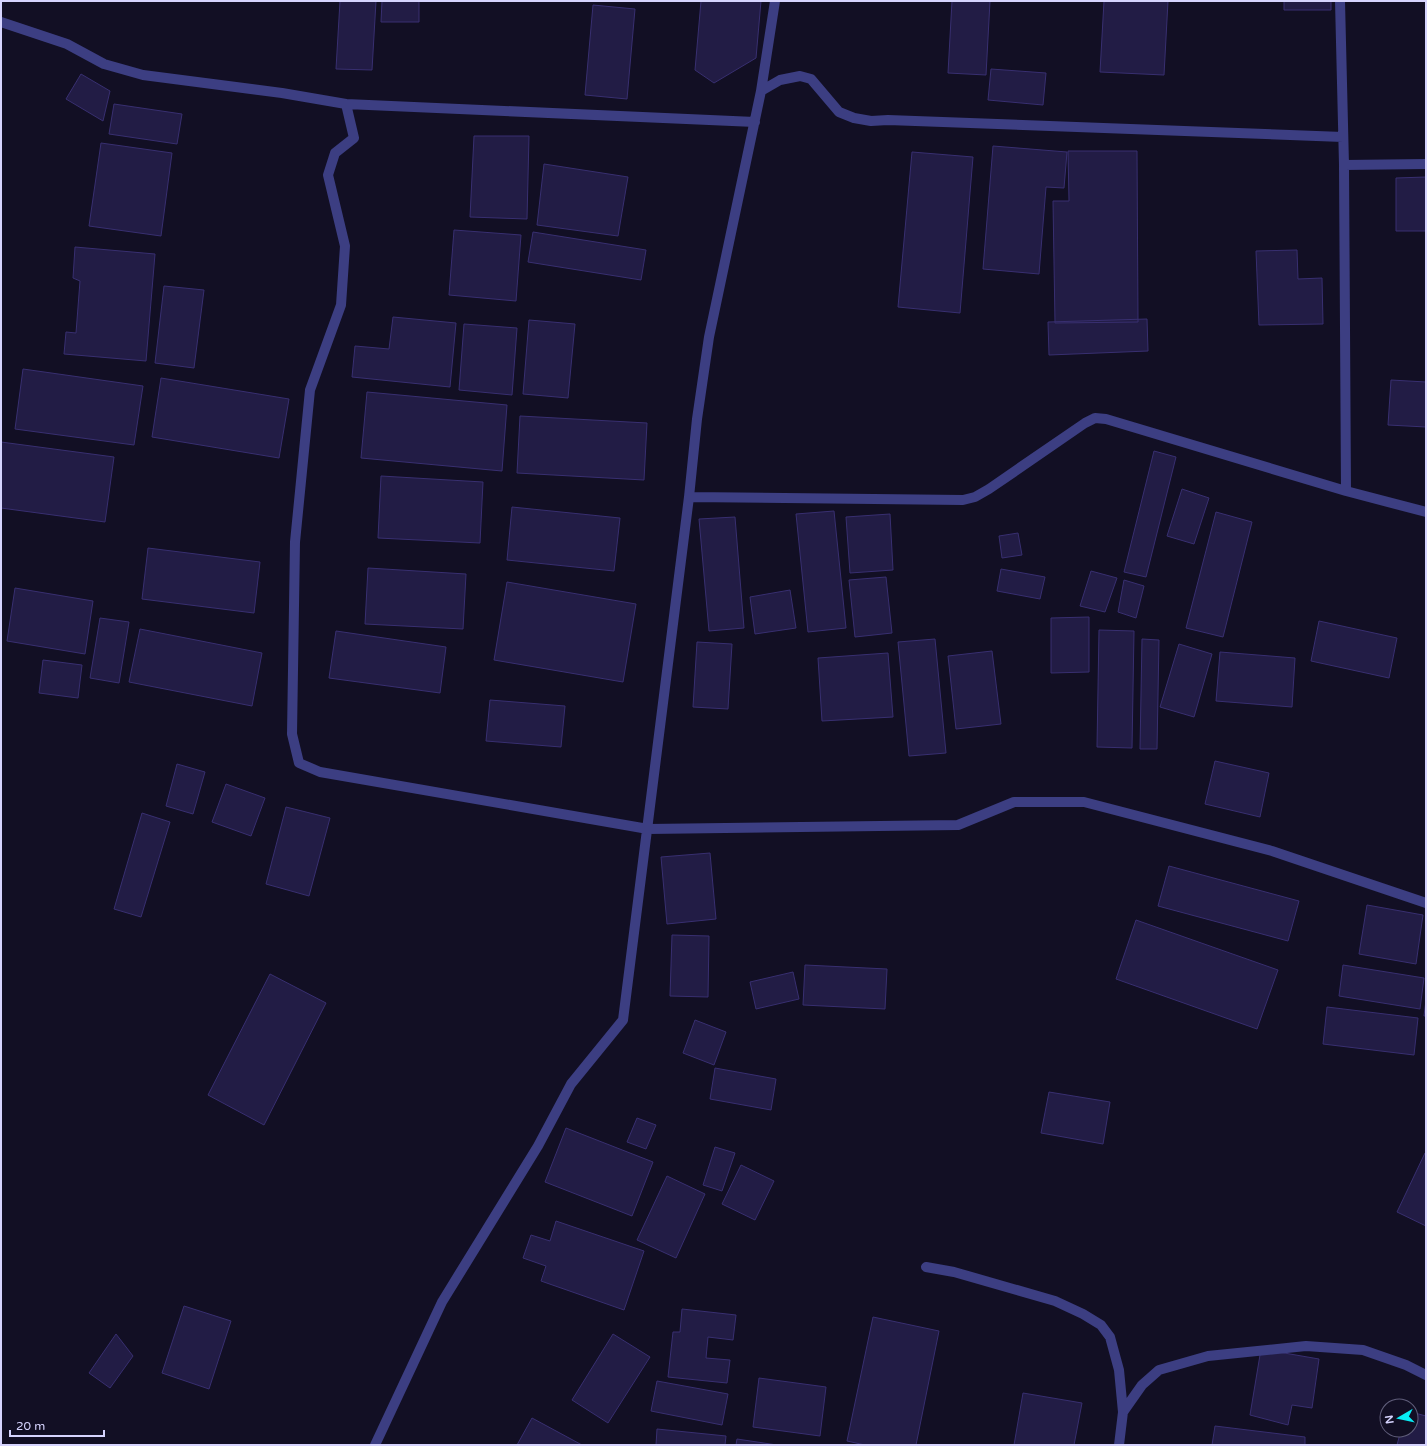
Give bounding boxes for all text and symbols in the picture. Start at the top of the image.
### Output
north arrow [1379,1398,1419,1438]
scale bar [10,1412,104,1438]
text: N [1383,1414,1397,1425]
text: 20 m [16,1419,45,1433]

